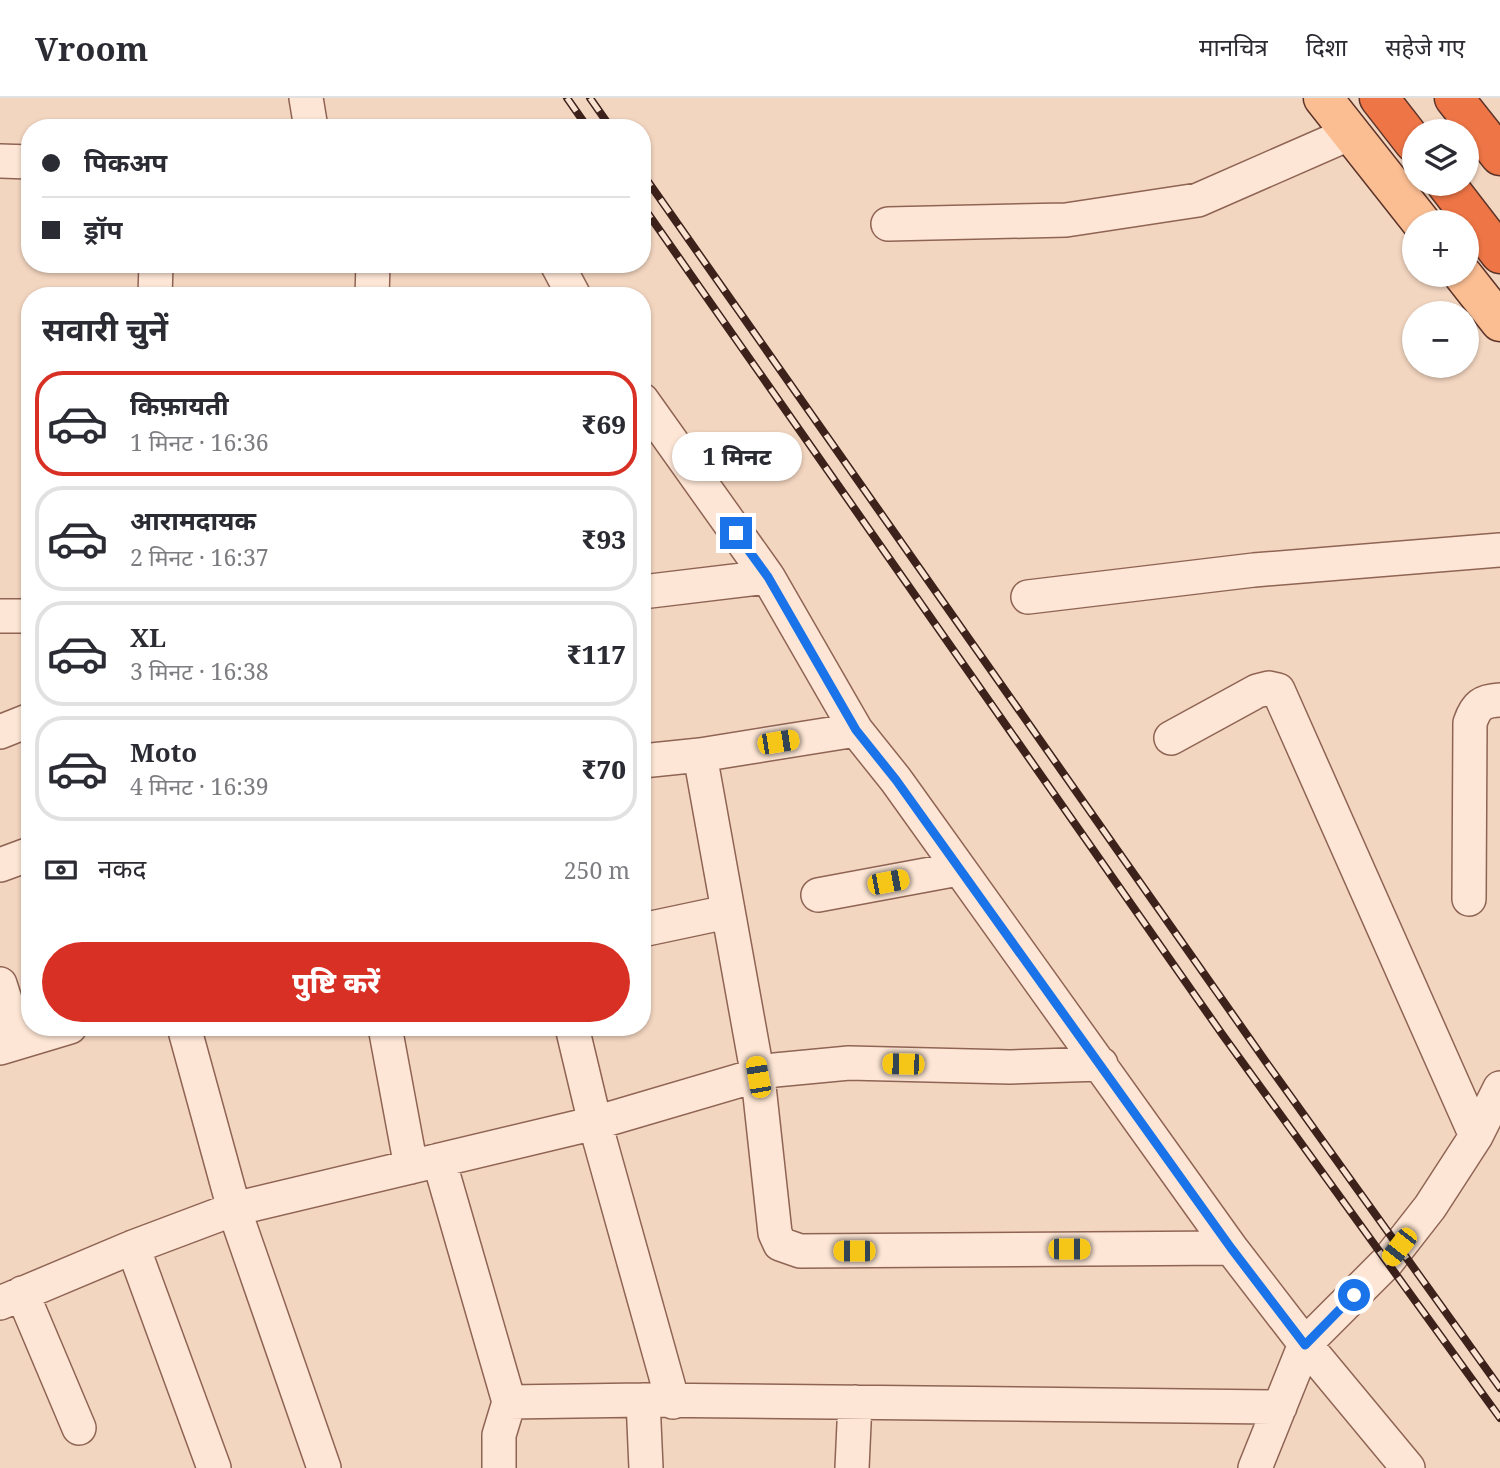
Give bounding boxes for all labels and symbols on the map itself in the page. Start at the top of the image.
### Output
callout: 1 मिनट [671,432,801,480]
route end [720,517,752,549]
car [756,728,801,756]
car [866,868,911,896]
car [882,1053,925,1075]
car [745,1054,772,1100]
car [1378,1224,1421,1270]
car [1049,1239,1091,1260]
car [834,1241,876,1262]
route start [1338,1279,1370,1311]

